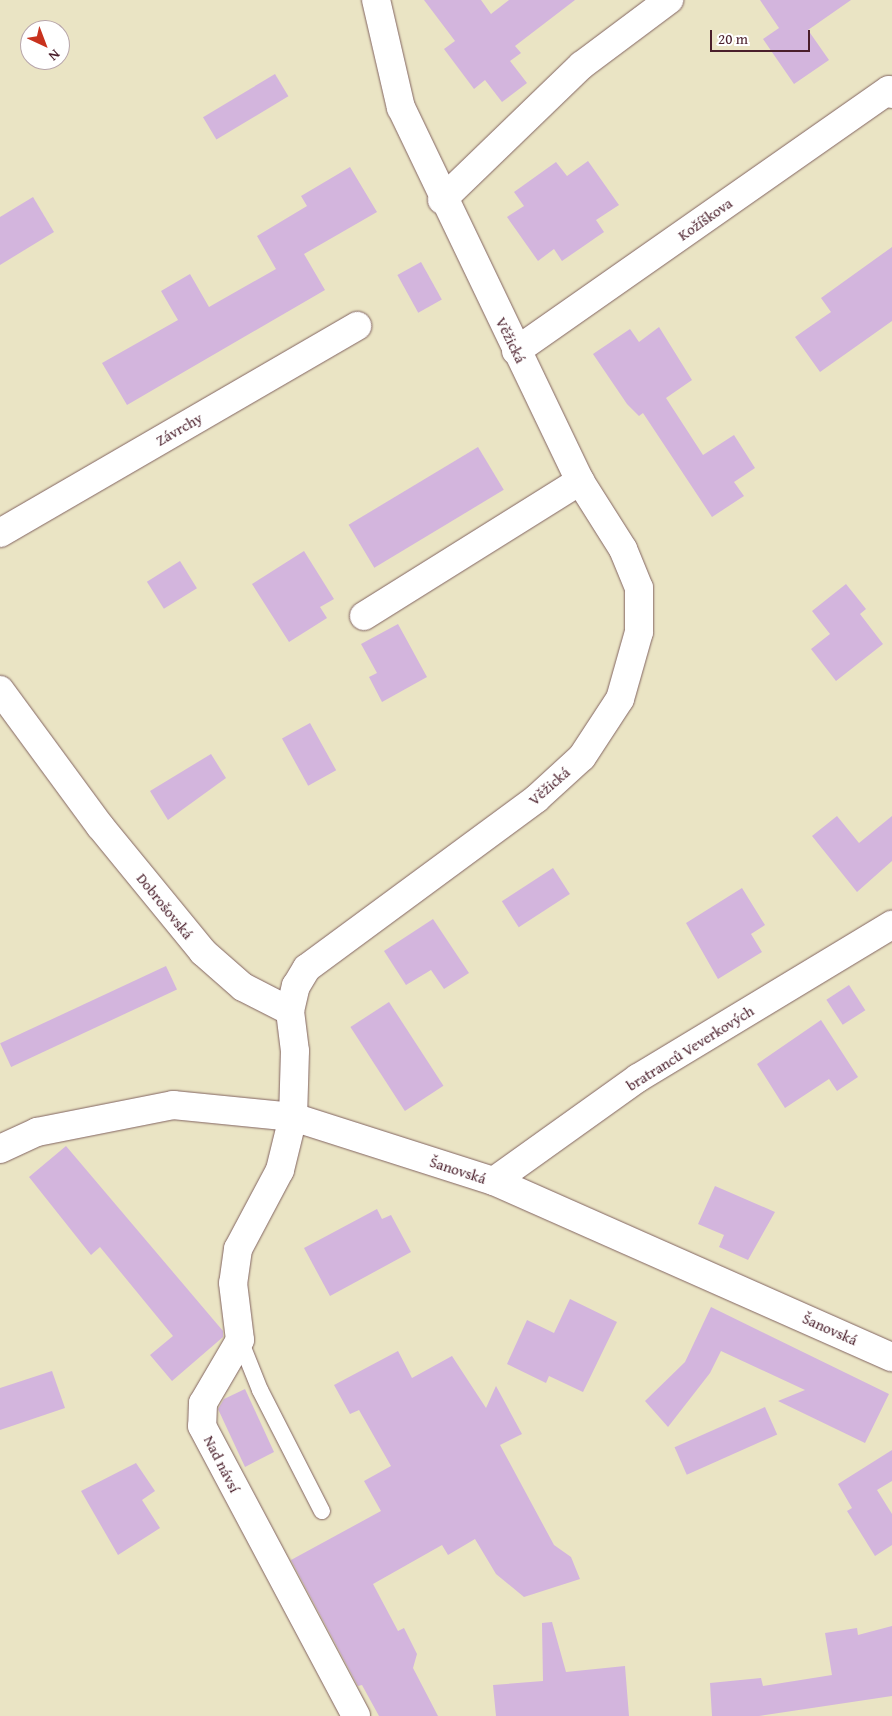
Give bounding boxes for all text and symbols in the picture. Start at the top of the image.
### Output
north arrow [20,20,70,70]
scale bar [712,20,812,52]
text: 20 m [718,28,748,49]
text: N [44,45,65,66]
street label: Kožíškova [674,194,736,244]
street label: Věžická [492,314,530,366]
street label: Závrchy [153,409,205,449]
street label: Věžická [525,763,573,809]
street label: Dobrošovská [133,869,197,943]
street label: bratranců Veverkových [623,1002,757,1094]
street label: Šanovská [427,1152,489,1188]
street label: Šanovská [800,1309,860,1349]
street label: Nad návsí [200,1433,244,1495]

